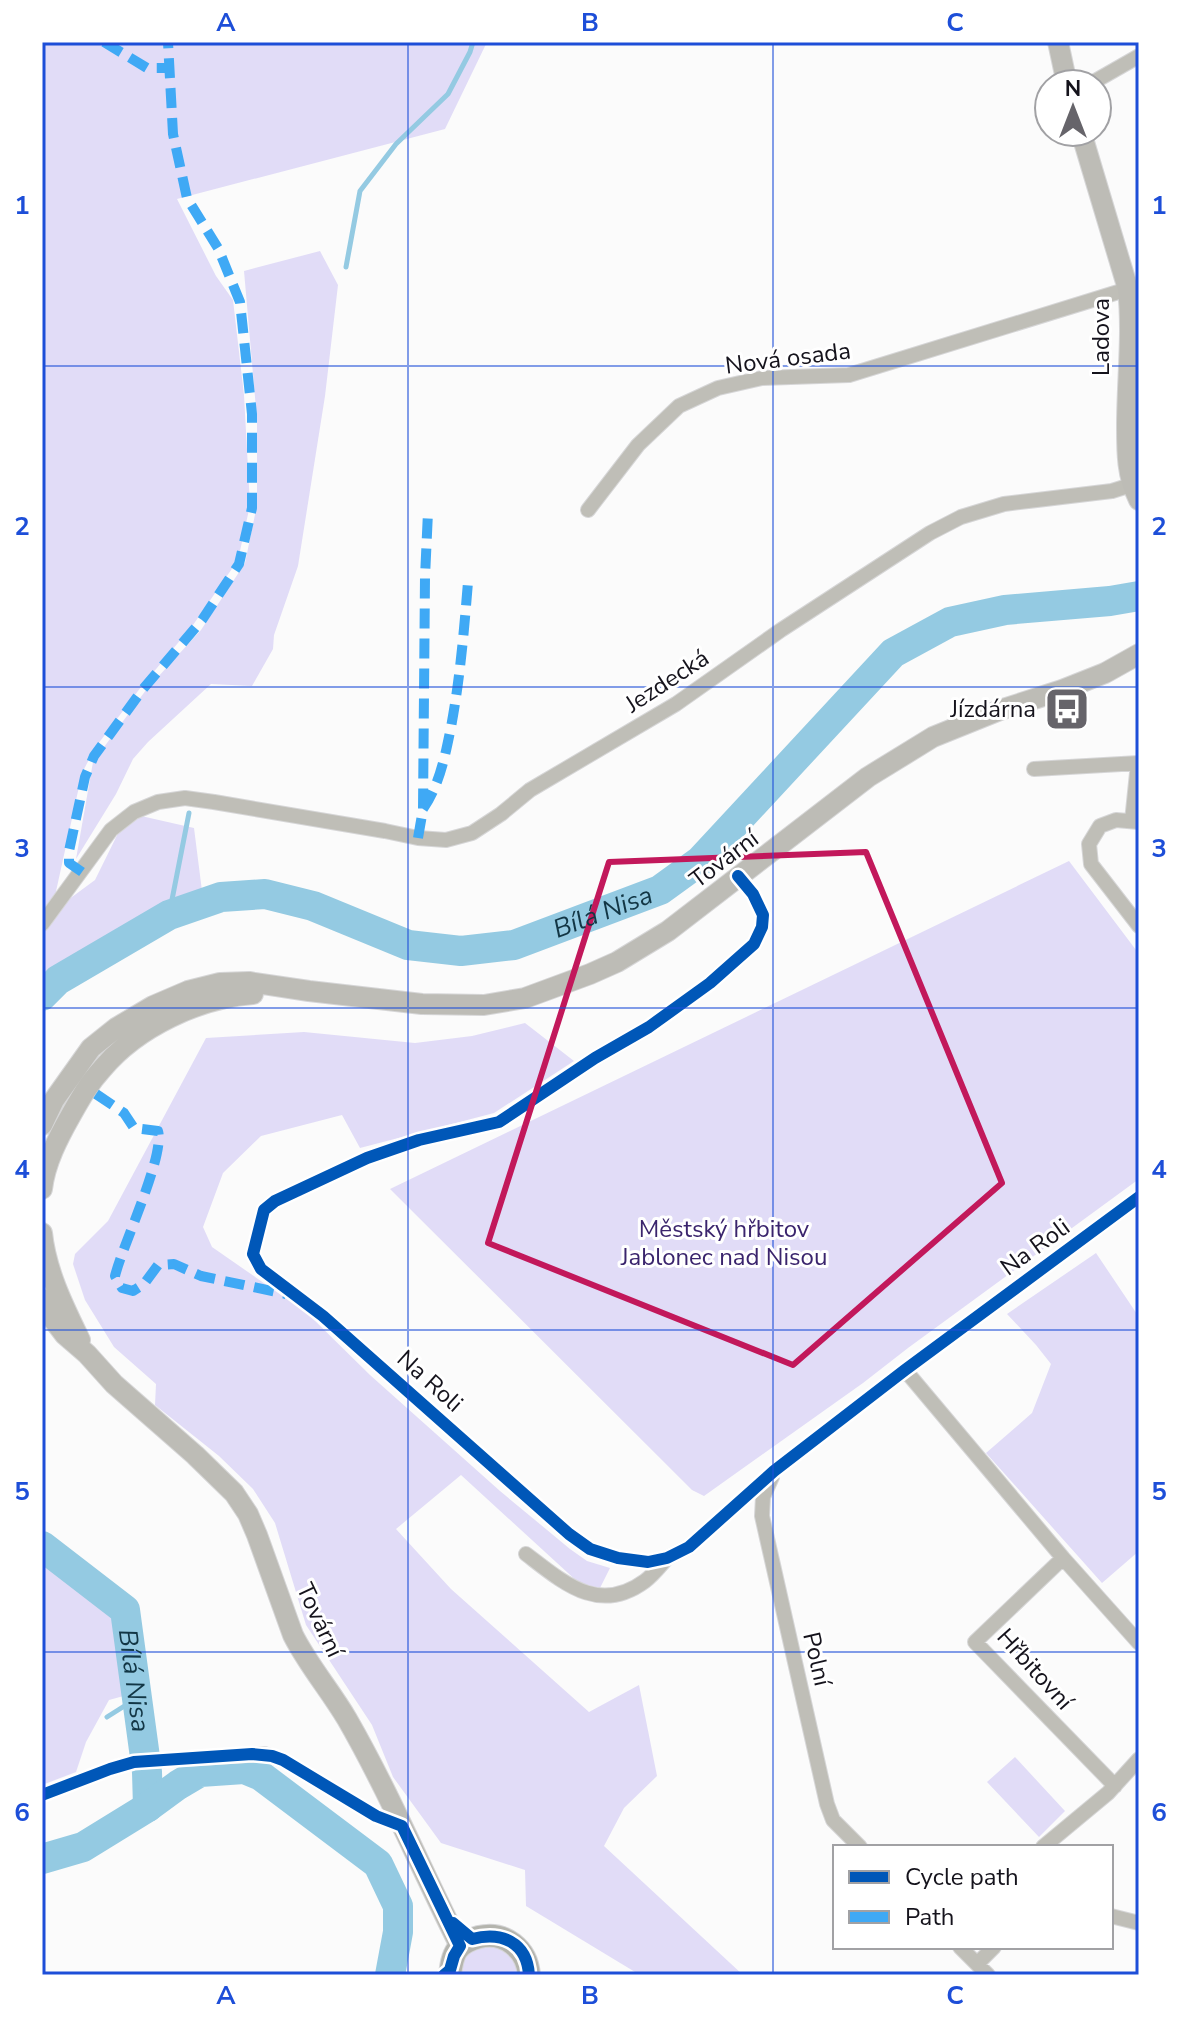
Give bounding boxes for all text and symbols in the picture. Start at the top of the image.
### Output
text: A [216,5,236,40]
text: B [581,5,599,40]
text: C [946,5,964,40]
north arrow [1033,68,1113,148]
text: N [1065,74,1081,104]
text: 1 [14,188,30,223]
text: 1 [1151,188,1167,223]
street label: Ladova [1085,298,1117,376]
street label: Nová osada [723,334,853,382]
text: 2 [14,509,30,544]
text: 2 [1151,509,1167,544]
street label: Jezdecká [618,642,715,721]
bus stop icon: Jízdárna [1043,685,1091,733]
place label: Jízdárna [949,693,1036,725]
street label: Tovární [683,822,766,895]
text: 3 [14,831,30,866]
text: 3 [1151,831,1167,866]
water label: Bílá Nisa [548,877,657,946]
text: 4 [14,1152,30,1187]
text: 4 [1151,1152,1167,1187]
street label: Na Roli [994,1211,1076,1283]
park label: Městský hřbitov Jablonec nad Nisou [620,1213,827,1273]
street label: Na Roli [390,1343,470,1419]
text: 5 [14,1474,30,1509]
text: 5 [1151,1474,1167,1509]
street label: Tovární [289,1578,352,1664]
street label: Hřbitovní [990,1621,1081,1718]
water label: Bílá Nisa [110,1627,159,1734]
street label: Polní [795,1629,839,1690]
text: 6 [14,1795,30,1830]
text: 6 [1151,1795,1167,1830]
legend [833,1845,1113,1949]
text: Cycle path [905,1861,1019,1893]
text: Path [905,1901,954,1933]
text: A [216,1978,236,2013]
text: B [581,1978,599,2013]
text: C [946,1978,964,2013]

